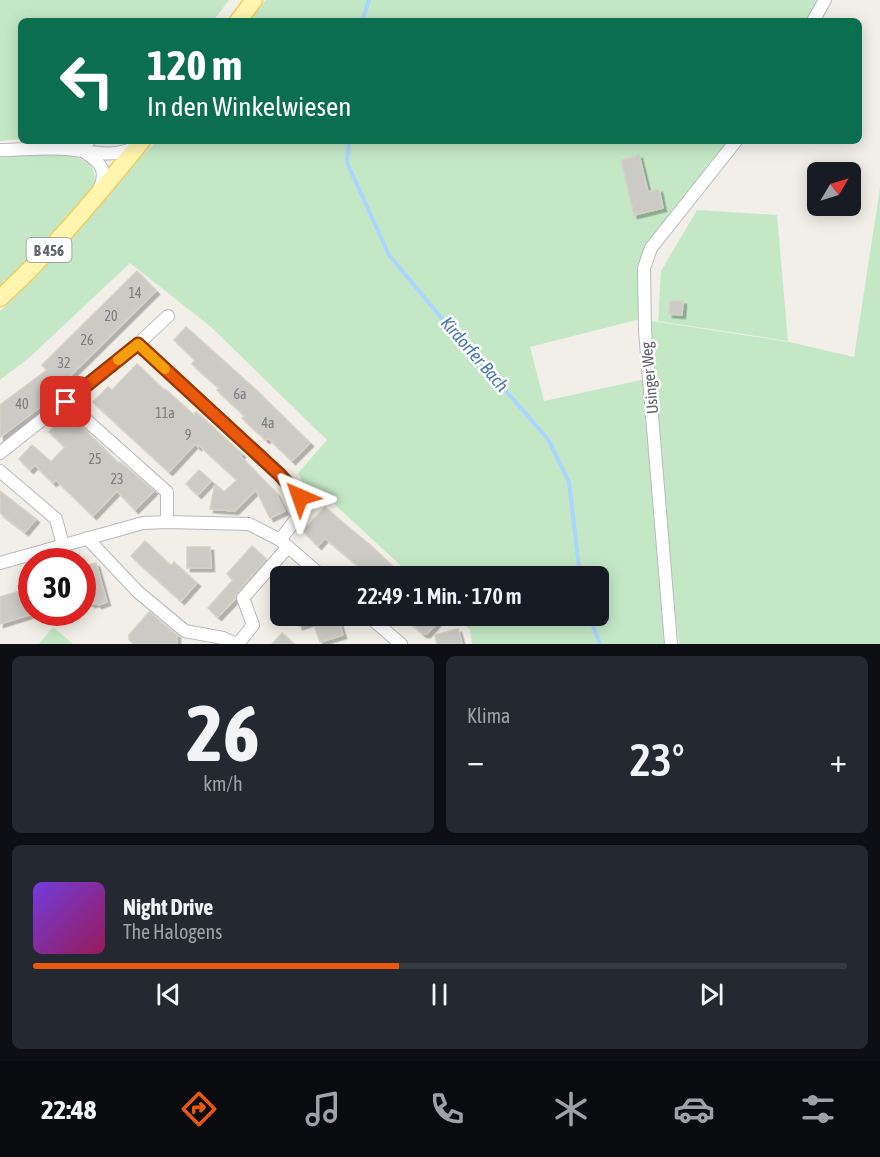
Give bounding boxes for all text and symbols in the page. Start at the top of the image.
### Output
text: 120 m [147,41,242,89]
icon: left [48,42,126,120]
text: In den Winkelwiesen [147,91,351,122]
north arrow [807,162,861,216]
map controls [807,162,861,216]
road number: B 456 [26,238,72,262]
house number: 14 [128,285,142,301]
house number: 20 [104,308,118,324]
water label: Kirdorfer Bach [437,312,513,396]
house number: 26 [80,332,94,348]
street label: Usinger Weg [637,341,662,415]
house number: 32 [57,355,71,371]
pin [40,376,91,427]
icon: arrive [49,385,82,418]
house number: 6a [233,386,247,402]
house number: 40 [15,396,29,412]
house number: 11a [155,405,175,421]
house number: 4a [261,415,275,431]
house number: 9 [185,427,191,443]
house number: 25 [88,451,102,467]
position arrow [268,465,332,529]
house number: 23 [110,471,124,487]
speed limit sign: 30 [18,548,96,626]
text: 22:49 · 1 Min. · 170 m [357,583,522,609]
text: 26 [186,688,260,778]
text: Klima [467,704,510,727]
text: 23° [630,734,684,786]
text: − [467,741,484,779]
text: + [830,741,847,779]
text: km/h [203,772,243,795]
text: Night Drive [123,894,213,920]
text: The Halogens [123,920,222,943]
icon: previous [152,978,185,1011]
icon: pause [423,978,456,1011]
icon: next [695,978,728,1011]
icon: directions [178,1088,220,1130]
icon: music [302,1088,344,1130]
icon: phone [426,1088,468,1130]
icon: climate [550,1088,592,1130]
icon: car [673,1088,715,1130]
icon: filters [797,1088,839,1130]
text: 22:48 [41,1094,96,1125]

